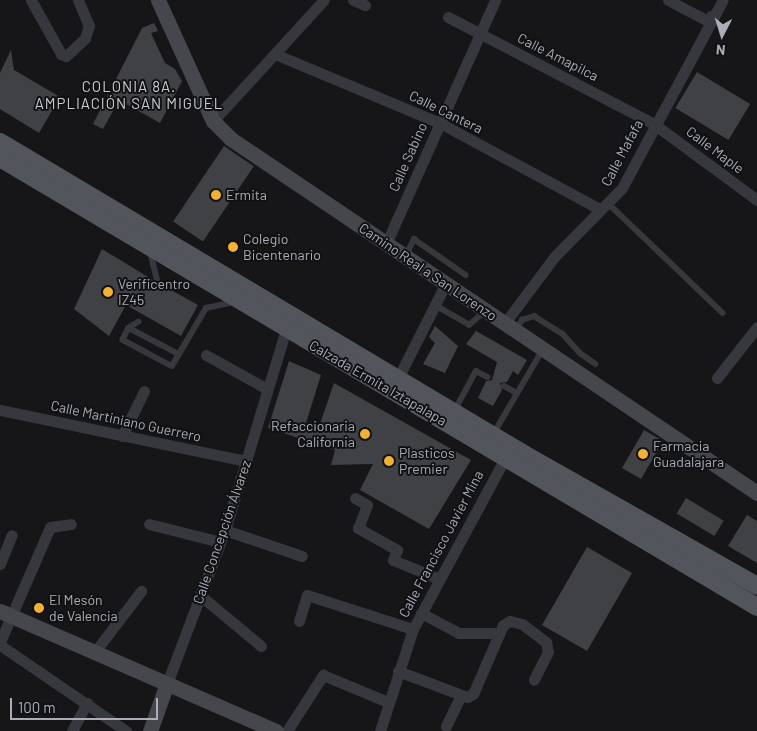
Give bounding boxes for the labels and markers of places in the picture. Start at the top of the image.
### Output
place label: Ermita [226,187,267,203]
marker: Ermita [210,189,222,201]
place label: Colegio Bicentenario [243,231,321,264]
marker: Colegio Bicentenario [227,241,239,253]
place label: Verificentro IZ45 [118,276,190,308]
marker: Verificentro IZ45 [102,286,114,298]
place label: Refaccionaria California [271,418,355,451]
marker: Refaccionaria California [359,428,371,440]
place label: Farmacia Guadalajara [653,438,724,471]
place label: Plasticos Premier [399,445,455,478]
marker: Farmacia Guadalajara [637,448,649,460]
marker: Plasticos Premier [383,455,395,467]
place label: El Mesón de Valencia [49,592,118,624]
marker: El Mesón de Valencia [33,602,45,614]

